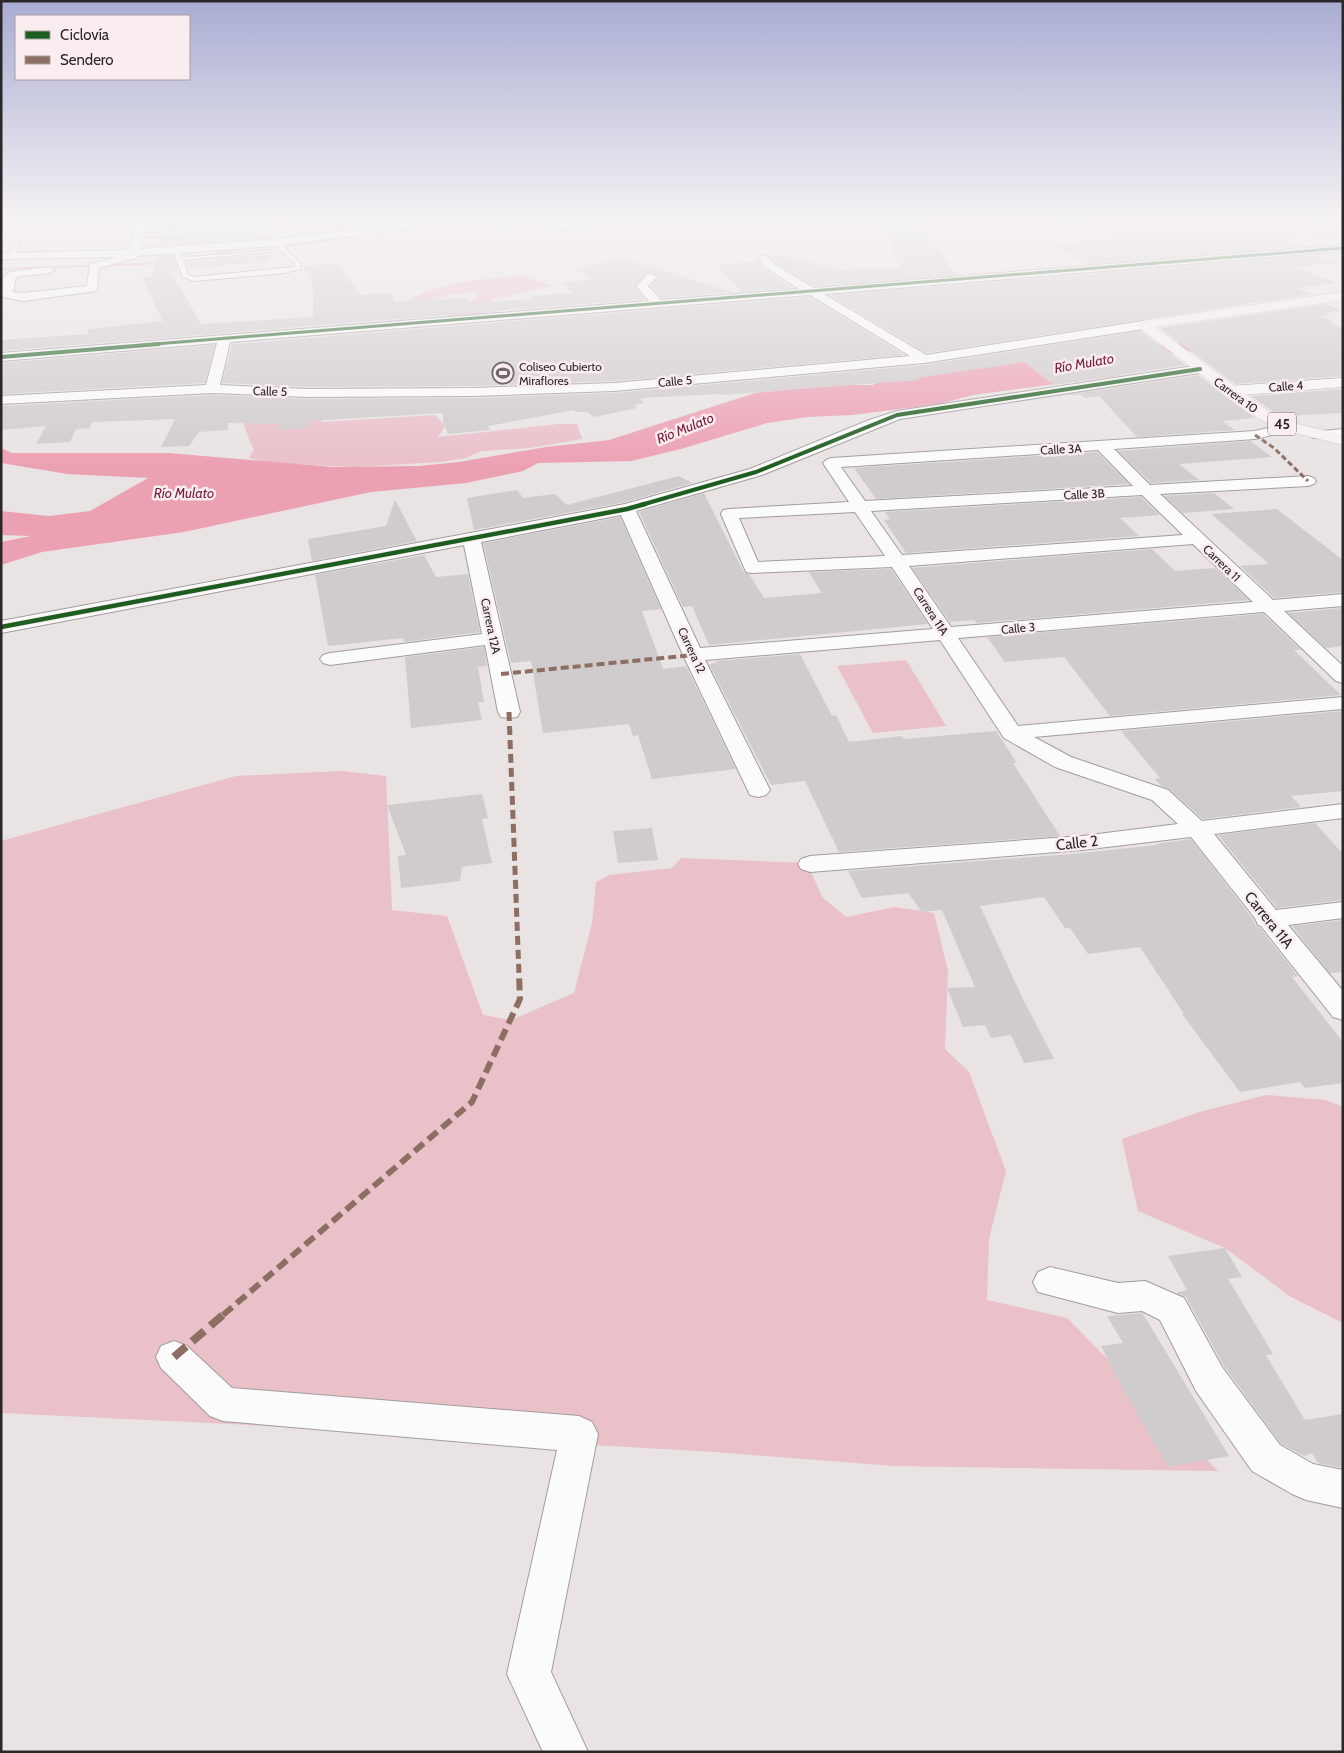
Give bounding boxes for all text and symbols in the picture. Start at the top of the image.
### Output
legend [15,15,190,80]
text: Ciclovía [60,26,110,44]
text: Sendero [60,51,114,69]
water label: Río Mulato [1053,349,1115,377]
place label: Coliseo Cubierto Miraflores [519,359,602,388]
sports icon: Coliseo Cubierto Miraflores [491,361,515,385]
street label: Calle 5 [657,372,693,390]
street label: Carrera 10 [1211,374,1261,416]
street label: Calle 4 [1268,377,1304,395]
street label: Calle 5 [253,383,287,399]
water label: Río Mulato [654,408,716,448]
road number: 45 [1268,412,1296,436]
street label: Calle 3A [1040,440,1083,458]
water label: Río Mulato [154,484,214,502]
street label: Calle 3B [1063,485,1105,503]
street label: Carrera 11 [1200,541,1244,585]
street label: Carrera 11A [910,584,952,638]
street label: Carrera 12A [478,597,504,656]
street label: Calle 3 [1000,619,1036,637]
street label: Carrera 12 [675,625,709,675]
street label: Calle 2 [1055,832,1099,854]
street label: Carrera 11A [1241,888,1298,953]

